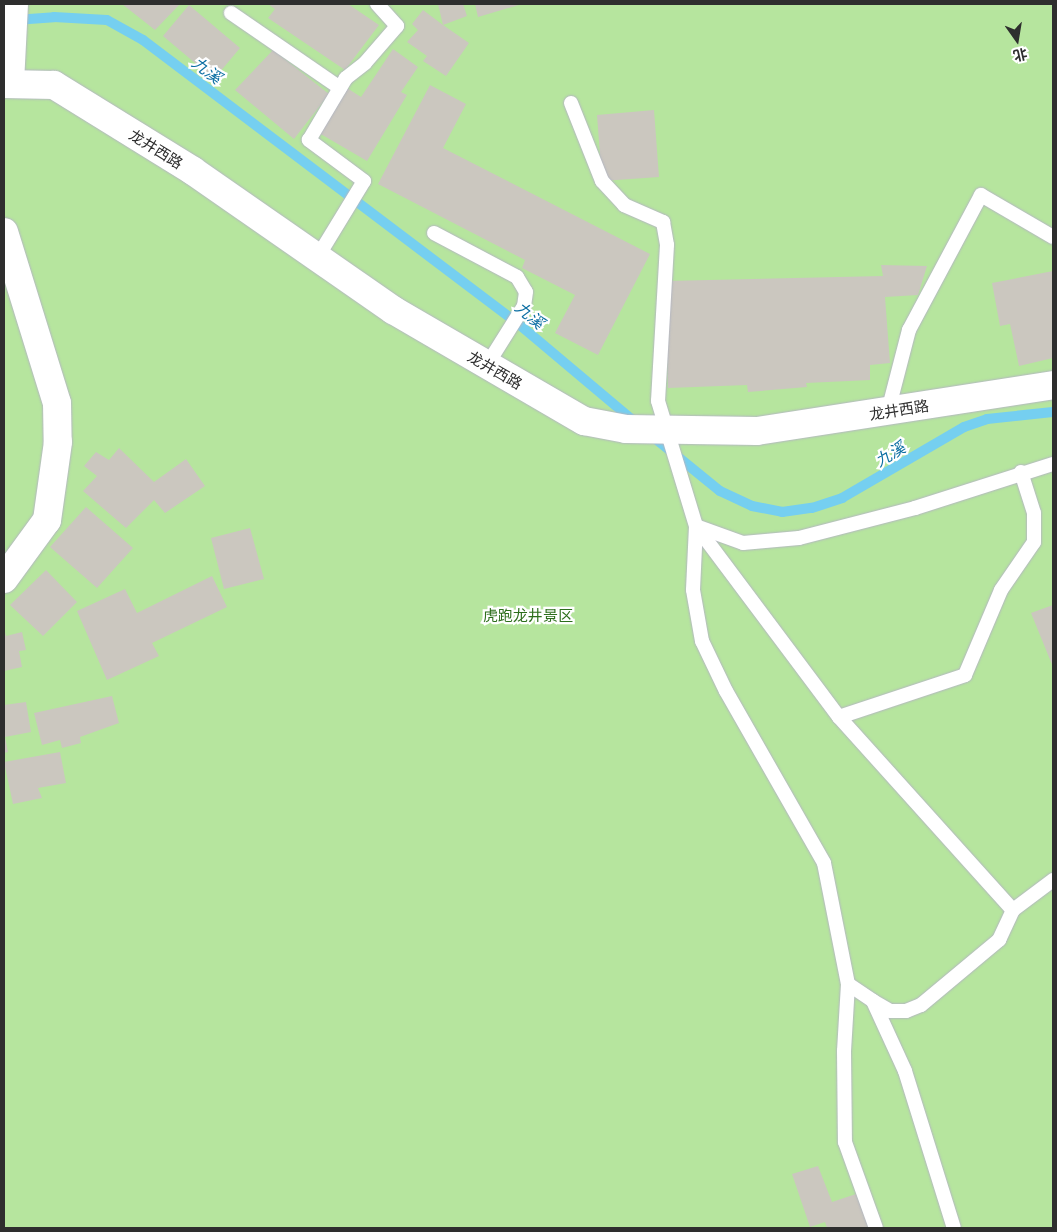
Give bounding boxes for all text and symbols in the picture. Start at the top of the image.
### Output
north arrow [992,15,1042,65]
text: 北 [1012,45,1029,65]
water label: 九溪 [188,53,226,87]
street label: 龙井西路 [126,125,186,173]
water label: 九溪 [512,297,548,333]
street label: 龙井西路 [465,347,525,393]
street label: 龙井西路 [868,396,930,424]
water label: 九溪 [871,438,909,470]
park label: 虎跑龙井景区 [483,607,573,625]

